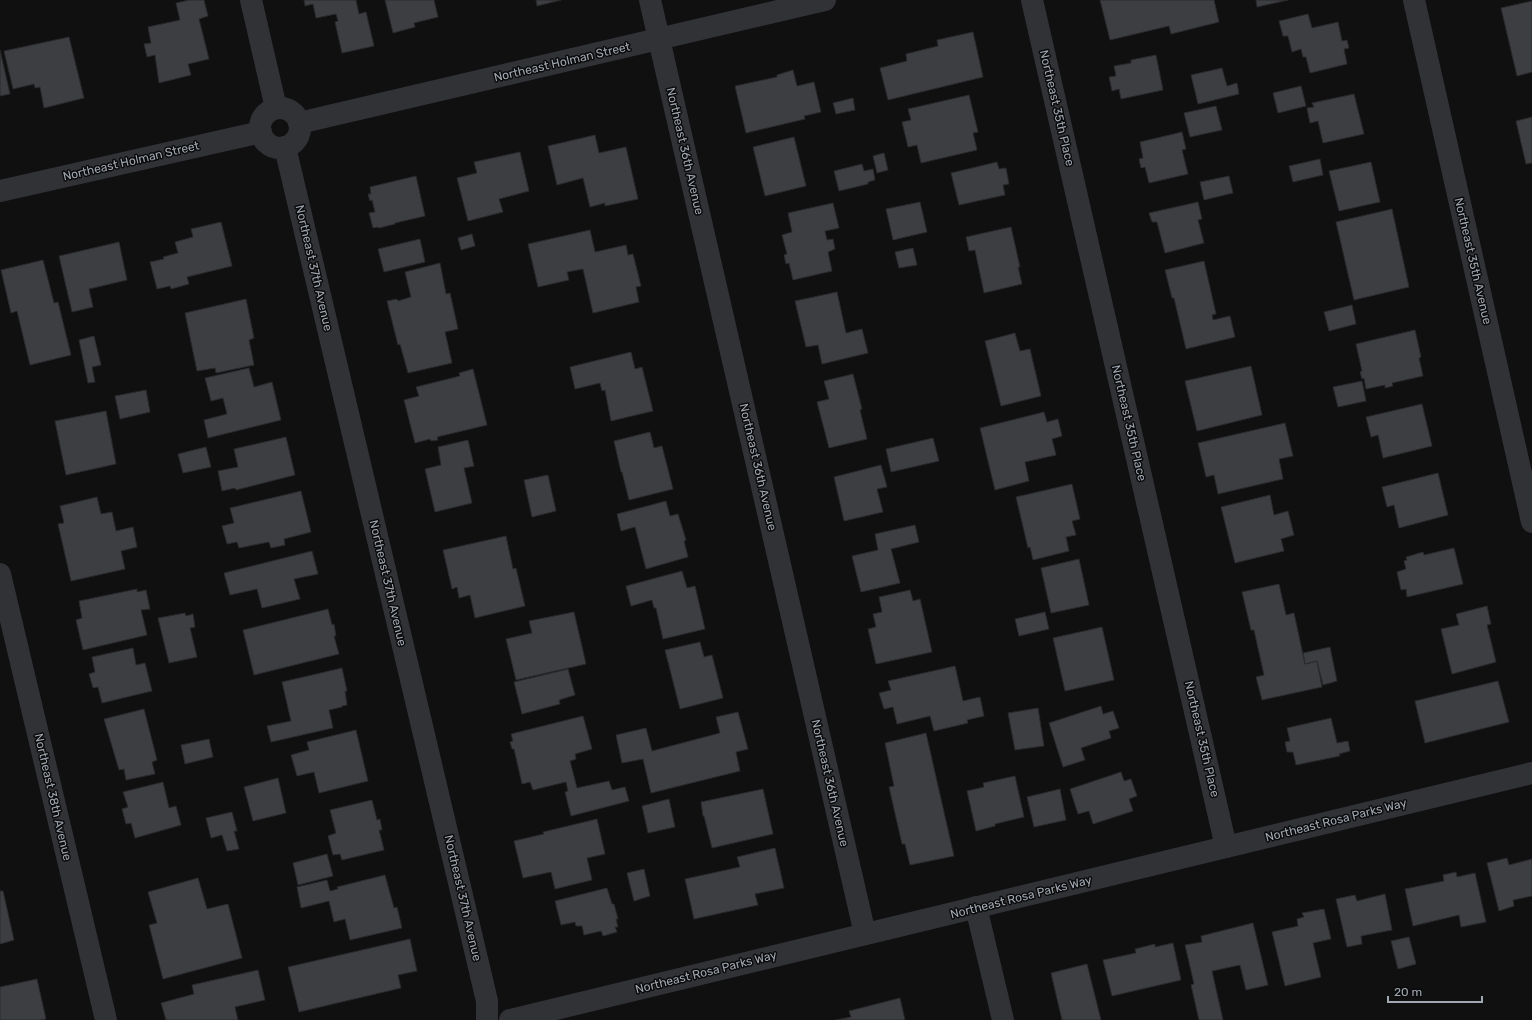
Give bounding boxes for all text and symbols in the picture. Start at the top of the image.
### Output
street label: Northeast Holman Street [492,39,632,85]
street label: Northeast 35th Place [1037,49,1077,168]
street label: Northeast 36th Avenue [664,86,707,216]
street label: Northeast Holman Street [61,138,201,184]
street label: Northeast 35th Avenue [1452,196,1494,326]
street label: Northeast 37th Avenue [293,204,335,333]
street label: Northeast 35th Place [1109,364,1149,483]
street label: Northeast 36th Avenue [737,402,780,532]
street label: Northeast 37th Avenue [367,519,409,648]
street label: Northeast 35th Place [1182,680,1222,799]
street label: Northeast 36th Avenue [809,718,852,848]
street label: Northeast 38th Avenue [32,732,75,862]
street label: Northeast Rosa Parks Way [1264,796,1409,844]
street label: Northeast 37th Avenue [442,834,484,963]
street label: Northeast Rosa Parks Way [949,873,1094,921]
street label: Northeast Rosa Parks Way [634,948,779,996]
scale bar [1388,978,1482,1004]
text: 20 m [1394,985,1422,999]

